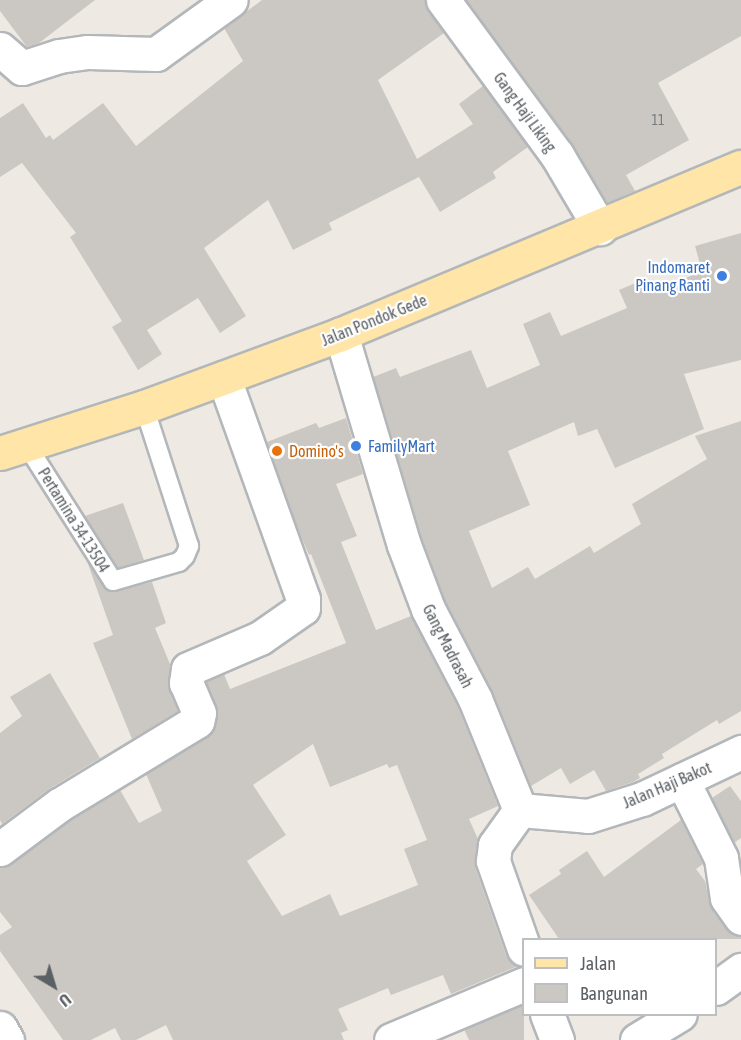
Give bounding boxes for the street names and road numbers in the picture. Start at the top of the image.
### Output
street label: Gang Haji Liking [490,68,560,156]
street label: Jalan Pondok Gede [318,290,430,350]
street label: Pertamina 34-13504 [34,464,114,576]
street label: Gang Madrasah [419,601,477,691]
street label: Jalan Haji Bakot [620,758,714,812]

